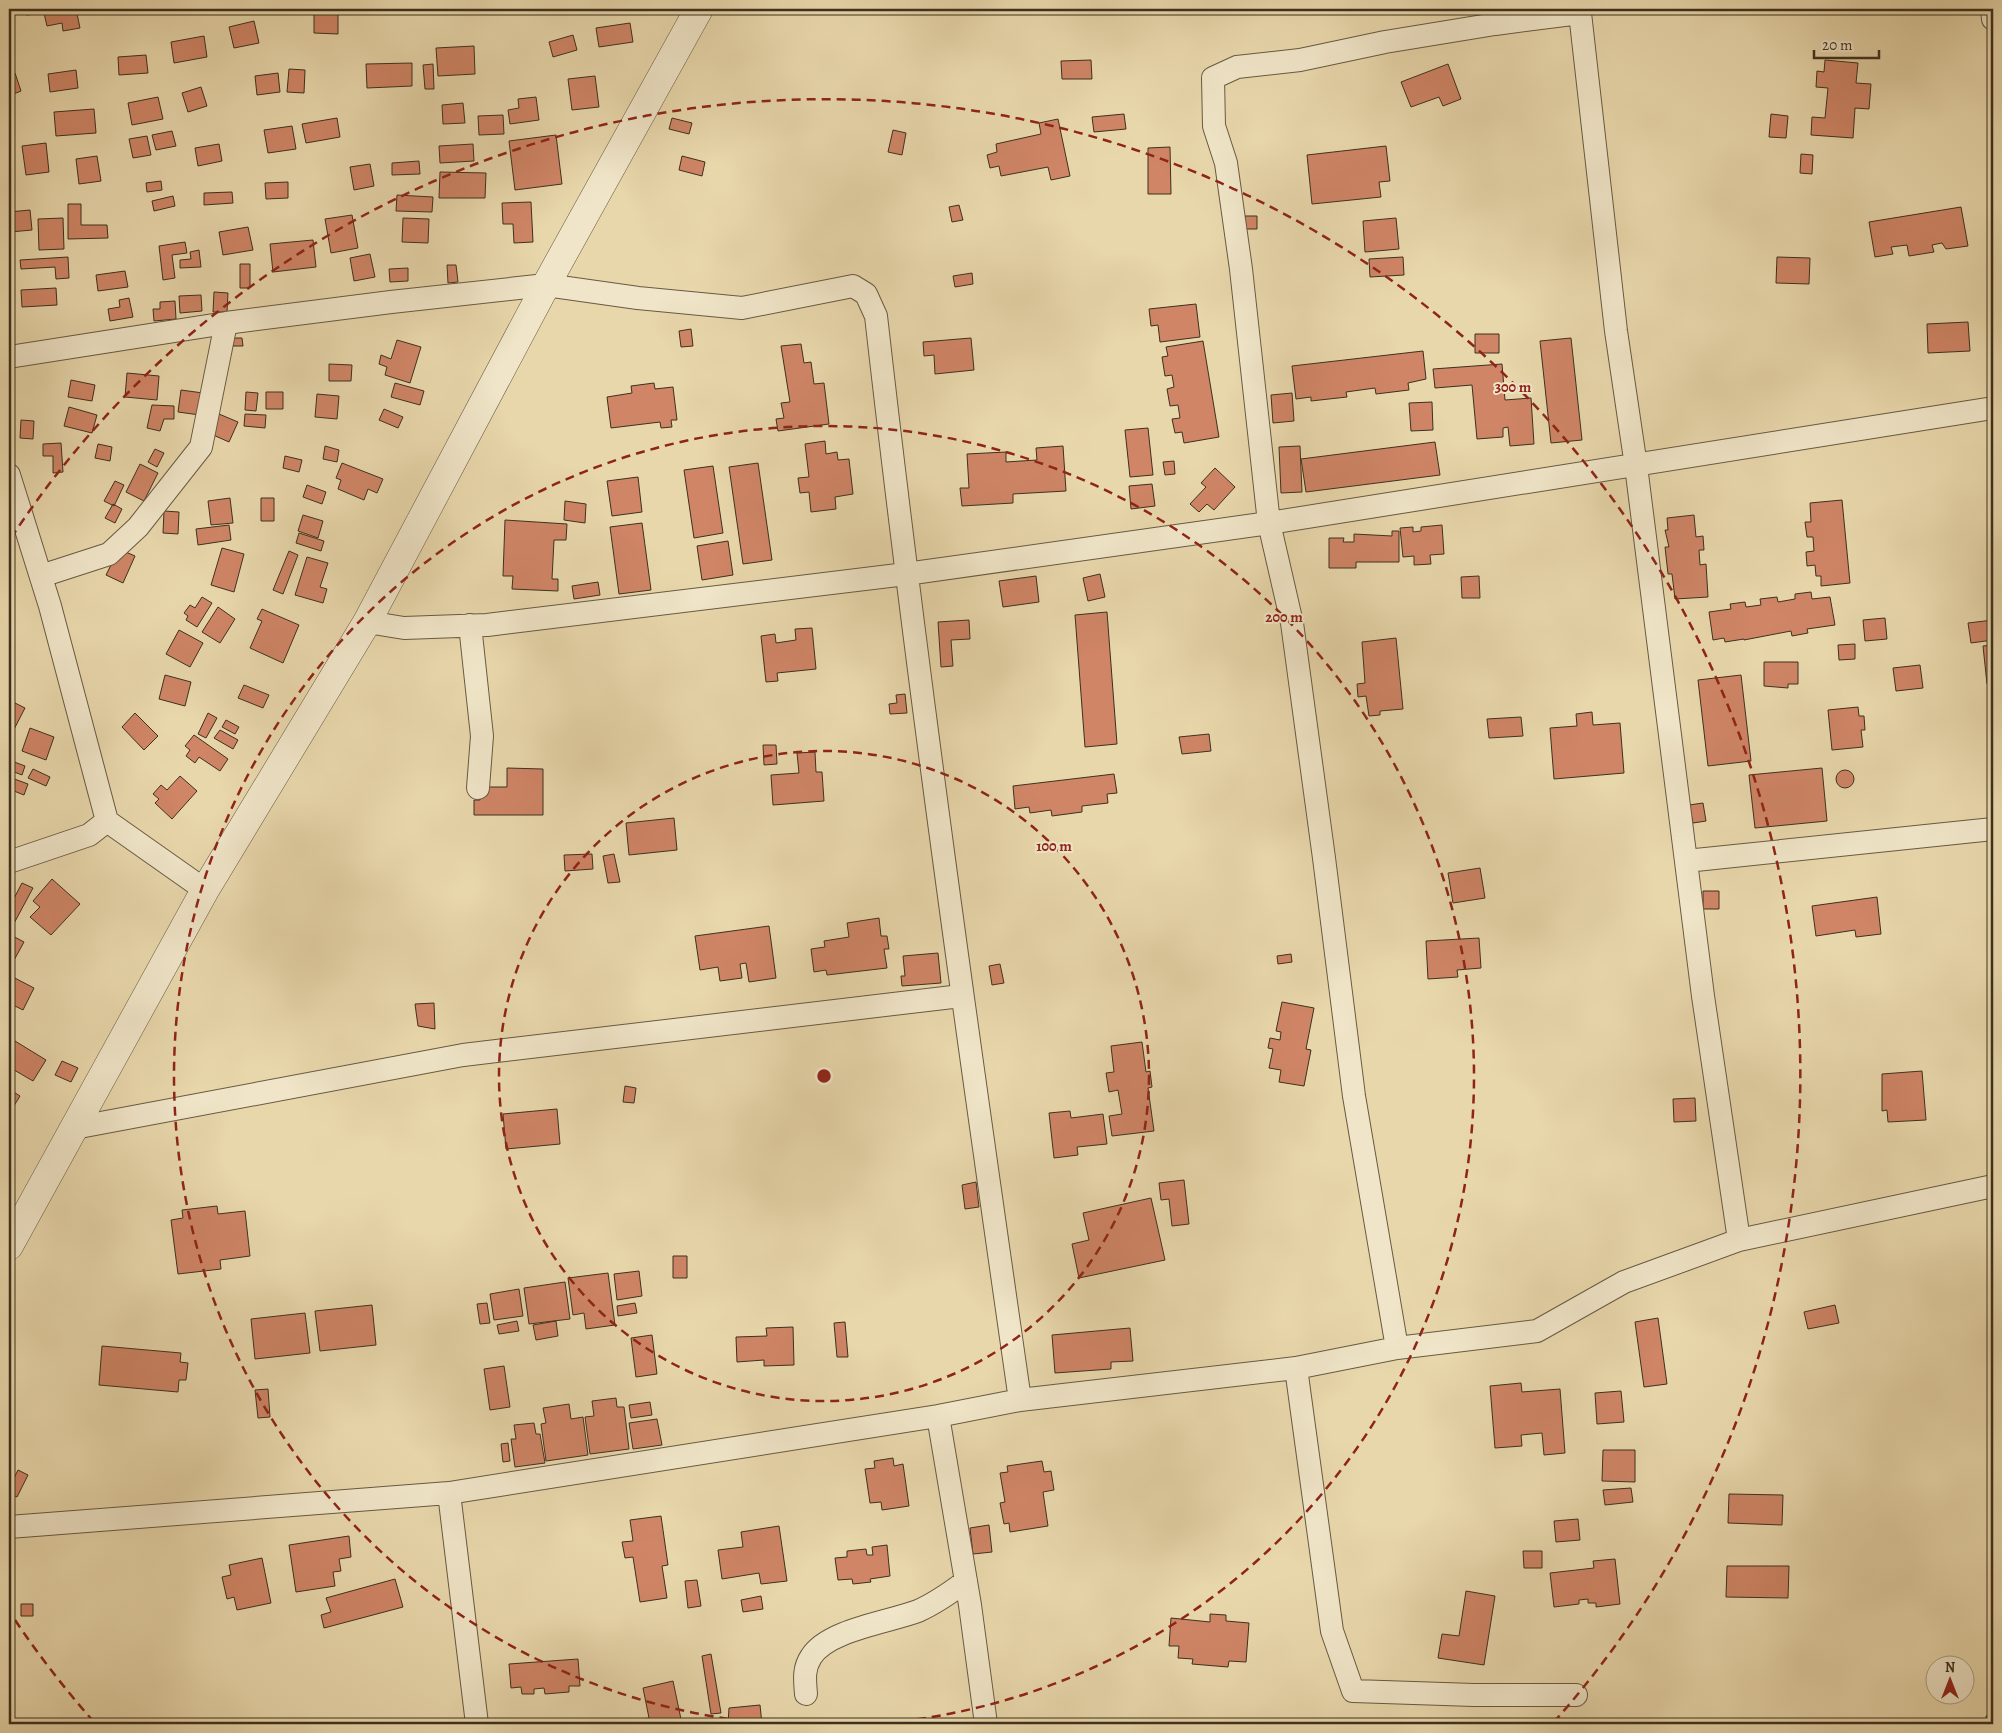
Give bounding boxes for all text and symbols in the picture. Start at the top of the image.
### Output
scale bar [1814,28,1880,60]
text: 20 m [1822,35,1853,55]
text: 300 m [1495,377,1532,397]
text: 200 m [1265,607,1303,627]
text: 100 m [1036,836,1072,856]
centre of rings [815,1067,833,1085]
north arrow [1924,1656,1974,1706]
text: N [1945,1658,1955,1677]

